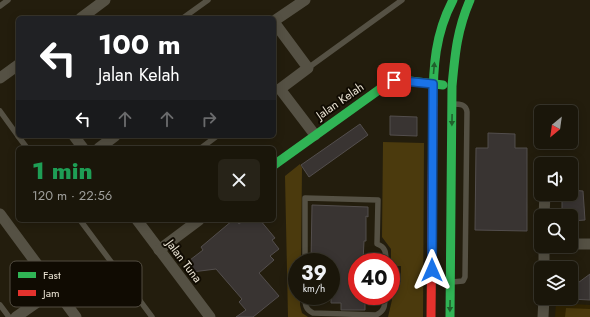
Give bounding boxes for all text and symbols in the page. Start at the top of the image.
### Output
text: 100 m [98,24,181,65]
icon: left [32,32,84,84]
text: Jalan Kelah [98,62,180,88]
one-way arrow [431,62,438,74]
pin [377,63,411,97]
icon: arrive [383,69,405,91]
street label: Jalan Kelah [311,78,367,125]
north arrow [534,105,578,149]
map controls [534,105,578,305]
icon: left [72,108,94,130]
icon: ahead [114,108,136,130]
icon: ahead [156,108,178,130]
icon: right [198,108,220,130]
one-way arrow [449,114,455,127]
text: 1 min [32,153,93,188]
button: sound [534,157,578,201]
button: close [218,159,260,201]
text: 120 m · 22:56 [32,186,112,205]
button: search [534,209,578,253]
street label: Jalan Tuna [161,234,206,287]
position arrow [411,249,453,291]
speed limit sign: 40 [348,253,400,305]
text: 39 [301,259,327,288]
legend [10,261,142,307]
button: layers [534,261,578,305]
text: Fast [43,267,61,283]
text: km/h [303,281,325,296]
text: Jam [41,285,60,301]
one-way arrow [447,300,453,313]

